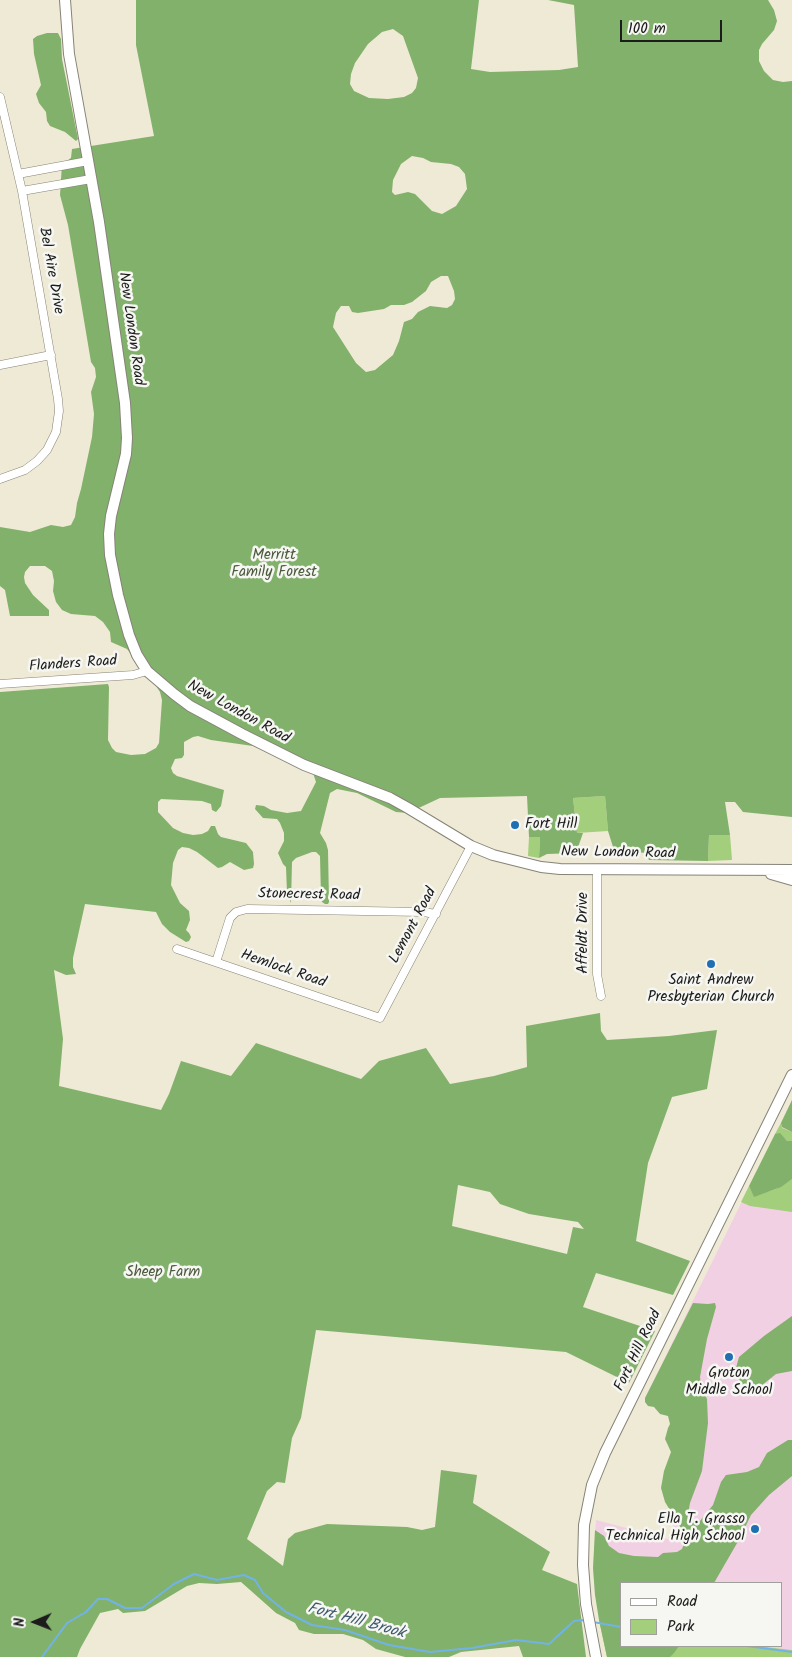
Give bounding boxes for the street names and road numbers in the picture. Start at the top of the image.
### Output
street label: Bel Aire Drive [34,226,66,316]
street label: New London Road [113,271,147,387]
street label: Flanders Road [28,653,118,677]
street label: New London Road [184,677,292,749]
street label: New London Road [561,844,675,864]
street label: Lemont Road [386,885,442,967]
street label: Stonecrest Road [258,886,360,906]
street label: Affeldt Drive [575,892,593,974]
street label: Hemlock Road [238,947,328,993]
street label: Fort Hill Road [612,1307,666,1395]

